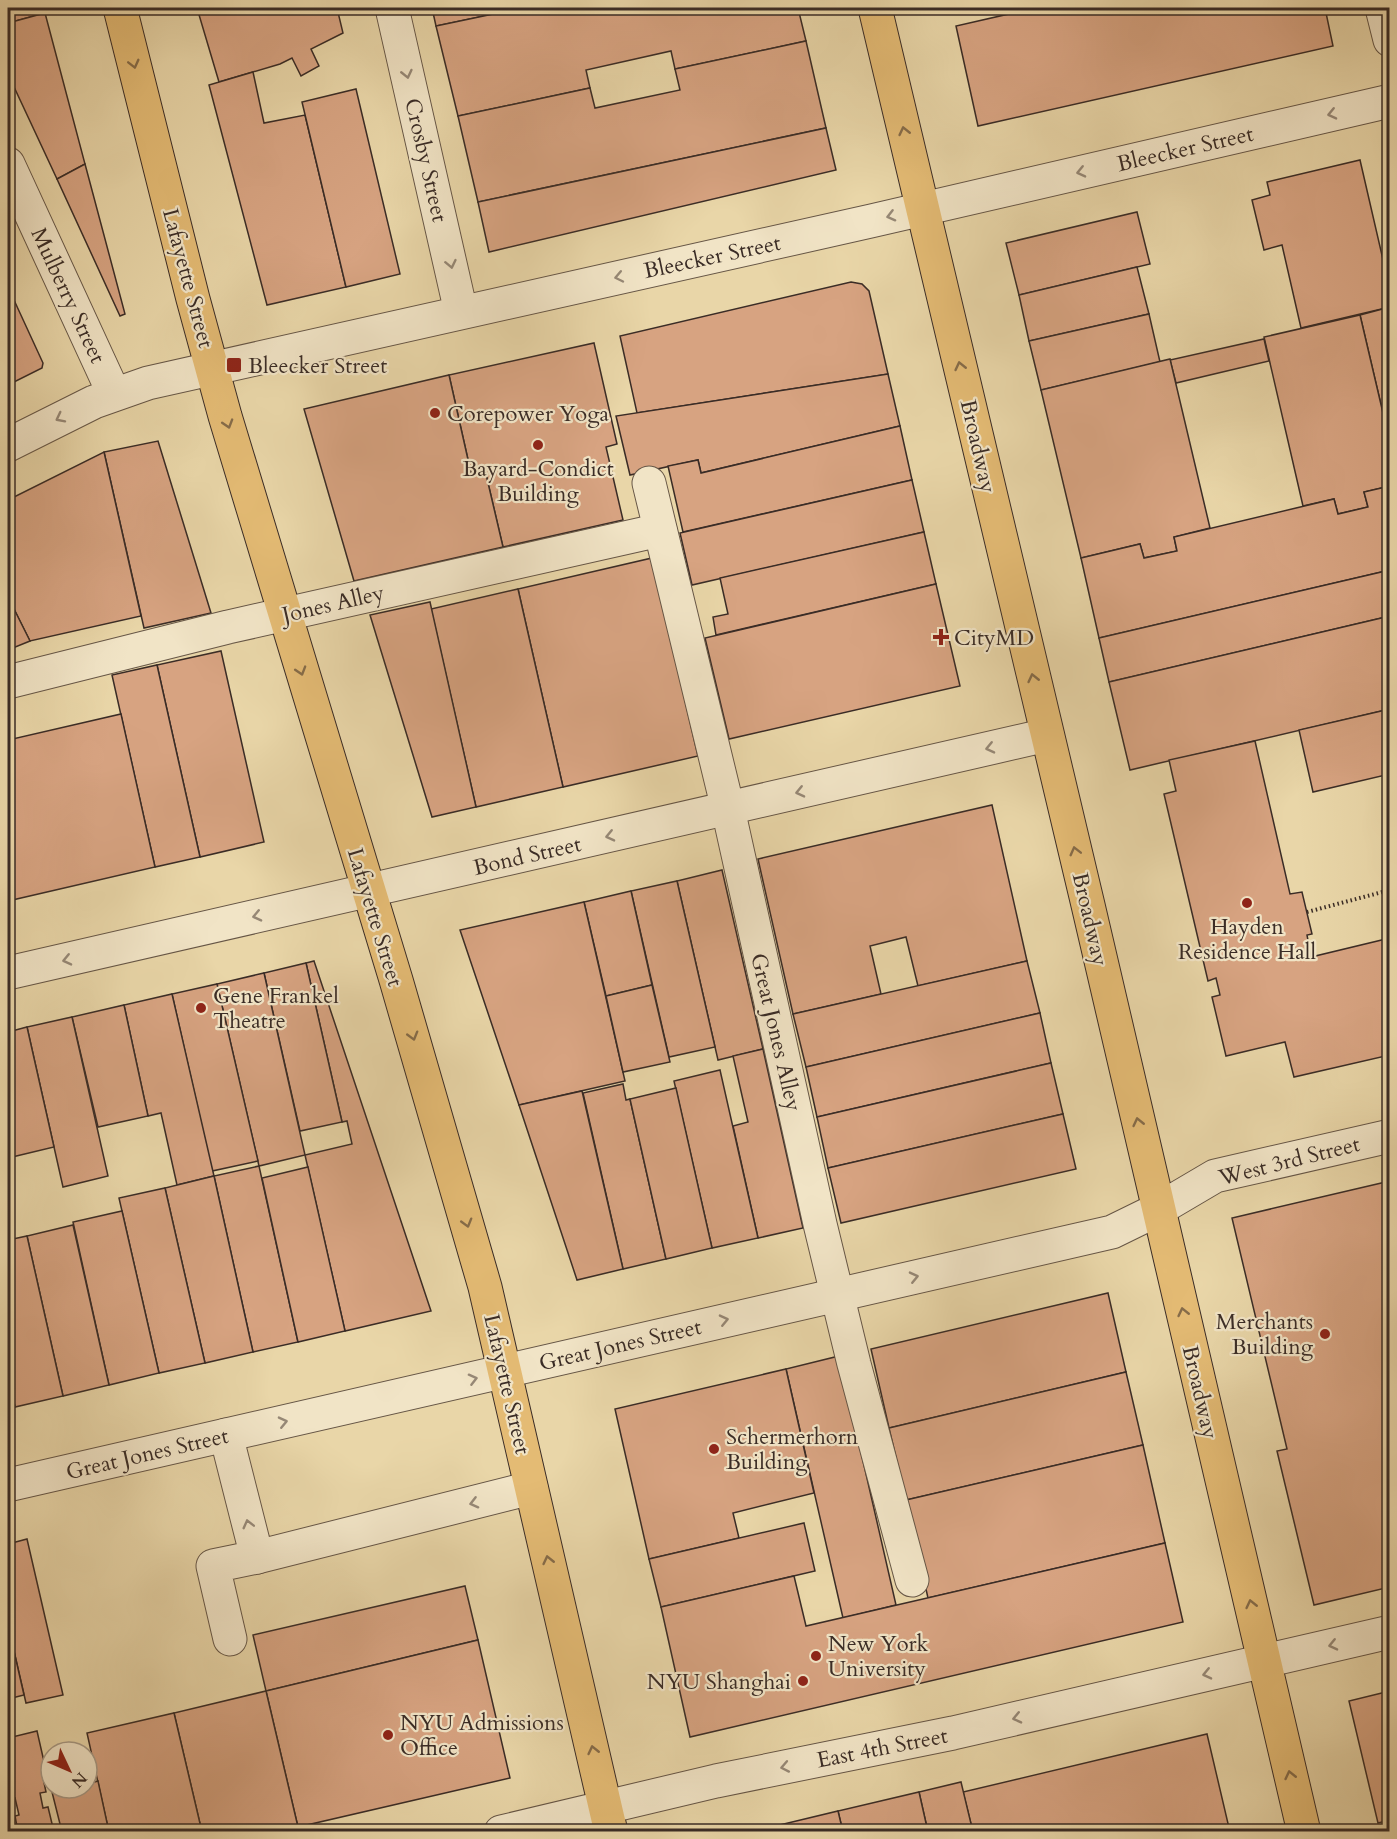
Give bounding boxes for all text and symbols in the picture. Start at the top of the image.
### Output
one-way arrow [127,59,140,69]
one-way arrow [400,69,413,79]
street label: Crosby Street [397,95,455,225]
one-way arrow [1328,107,1338,120]
street label: Bleecker Street [1114,119,1256,179]
one-way arrow [899,126,912,136]
one-way arrow [1076,165,1086,178]
street label: Lafayette Street [155,205,221,351]
one-way arrow [886,209,896,222]
street label: Mulberry Street [23,223,113,368]
street label: Bleecker Street [641,228,783,286]
one-way arrow [443,259,456,269]
one-way arrow [614,270,624,283]
place label: Bleecker Street [248,351,387,381]
marker: Bleecker Street [225,356,243,374]
one-way arrow [954,361,967,371]
street label: Broadway [953,397,1003,496]
place label: Corepower Yoga [447,399,610,429]
marker: Corepower Yoga [428,406,442,420]
one-way arrow [56,410,67,422]
one-way arrow [221,418,233,429]
marker: Bayard-Condict Building [531,438,545,452]
place label: Bayard-Condict Building [462,454,614,509]
street label: Jones Alley [276,578,387,631]
place label: CityMD [954,623,1034,653]
marker: CityMD [932,628,950,646]
one-way arrow [294,665,306,676]
one-way arrow [1028,673,1041,683]
one-way arrow [985,741,995,754]
one-way arrow [795,785,805,798]
street label: Bond Street [470,829,584,883]
one-way arrow [605,829,615,842]
street label: Lafayette Street [340,844,410,990]
one-way arrow [1069,846,1082,856]
street label: Broadway [1065,870,1115,969]
marker: Hayden Residence Hall [1240,896,1254,910]
one-way arrow [253,909,263,922]
place label: Hayden Residence Hall [1178,912,1316,967]
street label: Great Jones Alley [743,950,809,1115]
one-way arrow [62,952,72,965]
place label: Gene Frankel Theatre [213,981,339,1036]
marker: Gene Frankel Theatre [194,1001,208,1015]
one-way arrow [405,1031,418,1041]
one-way arrow [1133,1118,1146,1128]
street label: West 3rd Street [1215,1129,1363,1193]
one-way arrow [460,1217,472,1228]
one-way arrow [909,1271,919,1284]
one-way arrow [1177,1307,1190,1317]
place label: Merchants Building [1216,1307,1314,1362]
street label: Lafayette Street [476,1311,538,1457]
street label: Great Jones Street [536,1312,704,1378]
one-way arrow [719,1315,729,1328]
marker: Merchants Building [1318,1327,1332,1341]
street label: Broadway [1175,1343,1225,1442]
one-way arrow [468,1373,478,1386]
one-way arrow [277,1417,287,1430]
street label: Great Jones Street [63,1421,231,1487]
place label: Schermerhorn Building [726,1422,859,1477]
marker: Schermerhorn Building [707,1442,721,1456]
one-way arrow [470,1495,480,1508]
one-way arrow [243,1519,256,1529]
one-way arrow [542,1555,555,1565]
one-way arrow [1245,1600,1258,1610]
place label: New York University [828,1629,929,1684]
one-way arrow [1328,1638,1338,1651]
marker: New York University [809,1649,823,1663]
place label: NYU Shanghai [647,1667,791,1697]
one-way arrow [1202,1667,1212,1680]
marker: NYU Shanghai [796,1674,810,1688]
place label: NYU Admissions Office [400,1708,564,1763]
one-way arrow [1012,1711,1022,1724]
street label: East 4th Street [814,1721,950,1775]
marker: NYU Admissions Office [381,1728,395,1742]
north arrow [39,1740,99,1800]
one-way arrow [587,1745,600,1755]
one-way arrow [780,1760,790,1773]
text: N [66,1767,92,1792]
one-way arrow [1285,1770,1298,1780]

